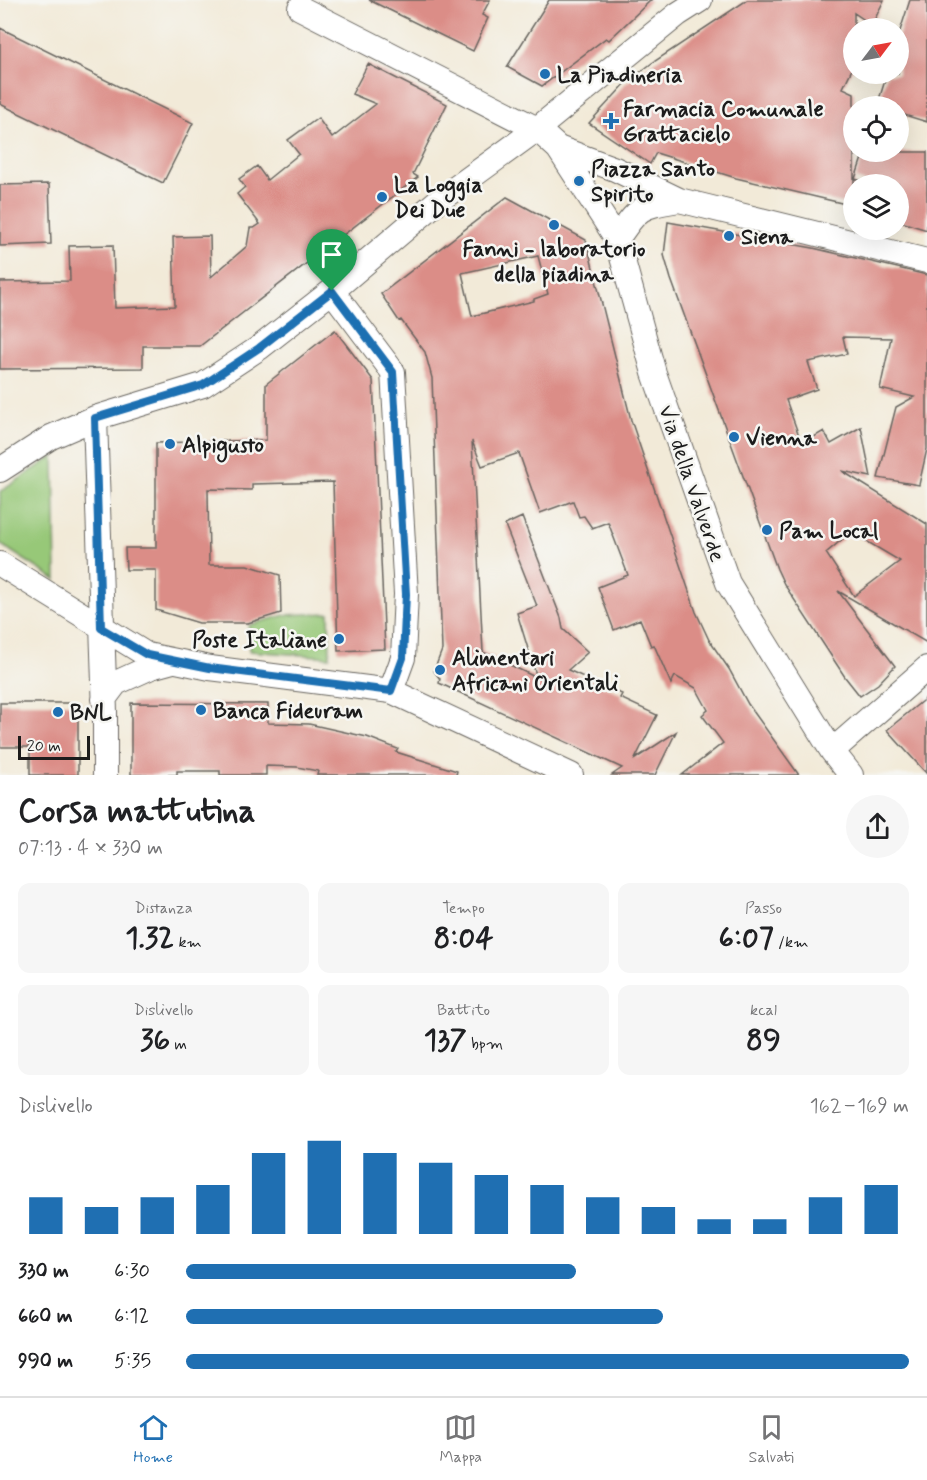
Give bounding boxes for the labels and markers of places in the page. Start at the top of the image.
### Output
place label: La Piadineria [557,62,683,90]
marker: La Piadineria [538,67,552,81]
place label: Farmacia Comunale Grattacielo [623,96,824,149]
marker: Farmacia Comunale Grattacielo [604,114,618,128]
place label: Piazza Santo Spirito [591,156,715,209]
place label: La Loggia Dei Due [394,172,483,225]
marker: Piazza Santo Spirito [572,174,586,188]
marker: La Loggia Dei Due [375,190,389,204]
marker: Fanni - laboratorio della piadina [547,218,561,232]
place label: Siena [741,224,794,252]
pin [306,229,357,291]
marker: Siena [722,229,736,243]
place label: Fanni - laboratorio della piadina [463,236,646,289]
place label: Vienna [746,425,817,453]
marker: Vienna [727,430,741,444]
place label: Alpigusto [182,432,264,463]
marker: Alpigusto [163,437,177,451]
place label: Pam Local [779,518,879,546]
marker: Pam Local [760,523,774,537]
place label: Poste Italiane [192,627,327,655]
marker: Poste Italiane [332,632,346,646]
place label: Alimentari Africani Orientali [452,645,619,698]
marker: Alimentari Africani Orientali [433,663,447,677]
place label: Banca Fideuram [213,698,363,726]
place label: BNL [70,700,112,728]
marker: Banca Fideuram [194,703,208,717]
marker: BNL [51,705,65,719]

